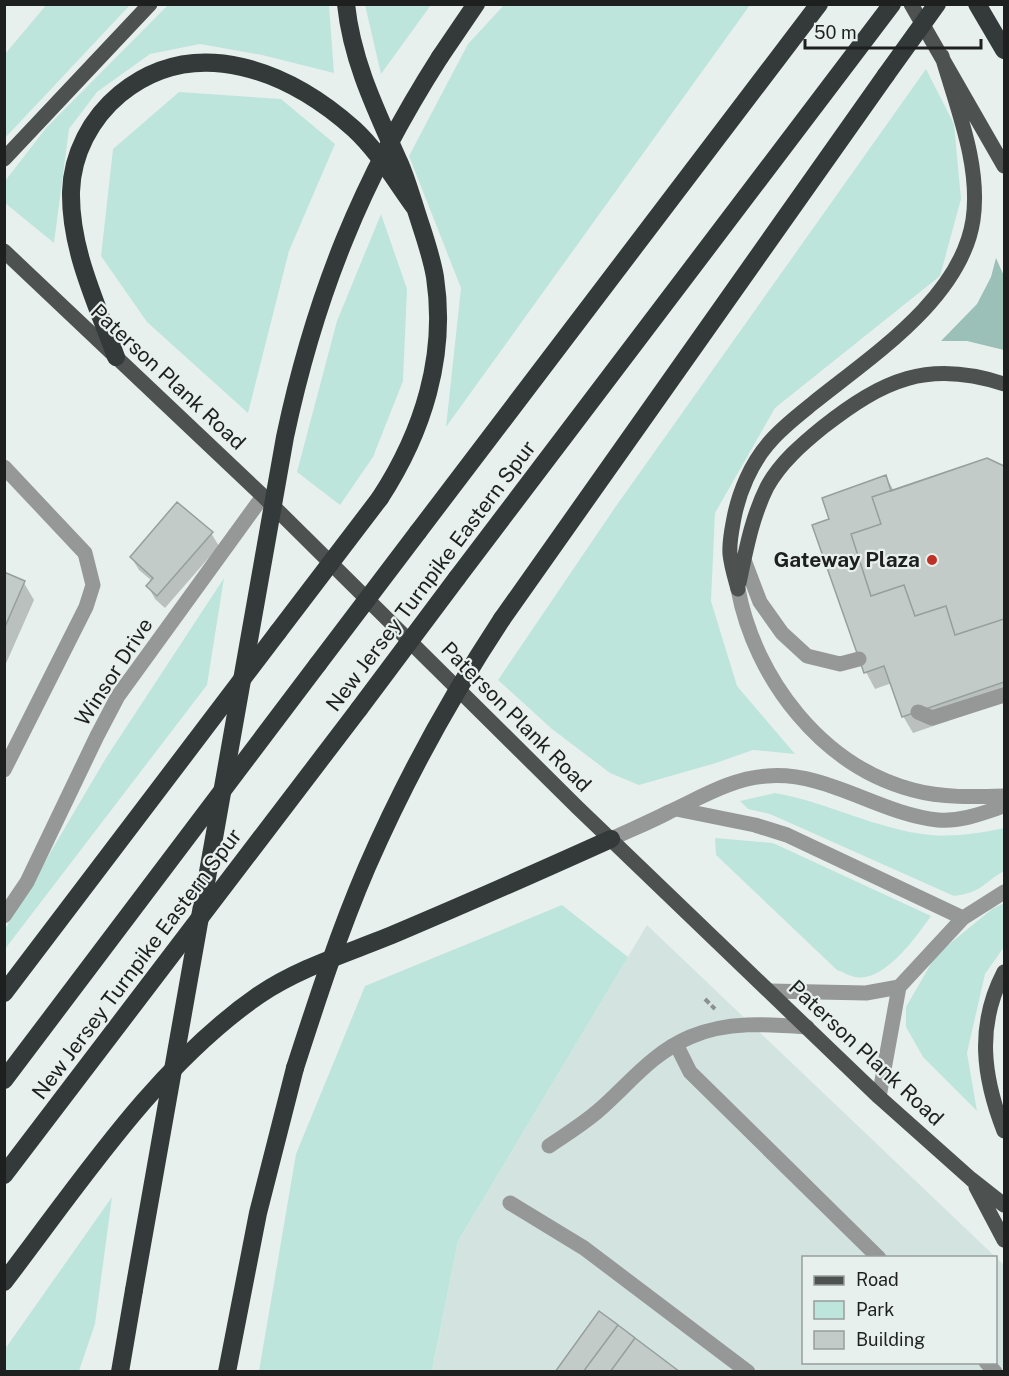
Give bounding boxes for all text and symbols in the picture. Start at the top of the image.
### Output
scale bar [805,12,980,50]
text: 50 m [814,22,857,43]
street label: Paterson Plank Road [86,299,251,455]
street label: New Jersey Turnpike Eastern Spur [321,435,541,716]
place label: Gateway Plaza [773,547,920,572]
marker: Gateway Plaza [925,553,939,567]
street label: Winsor Drive [69,613,158,730]
street label: Paterson Plank Road [436,636,597,797]
street label: New Jersey Turnpike Eastern Spur [27,823,247,1104]
street label: Paterson Plank Road [784,975,949,1131]
legend [802,1256,997,1364]
text: Road [856,1269,899,1290]
text: Park [856,1299,894,1320]
text: Building [856,1329,925,1350]

